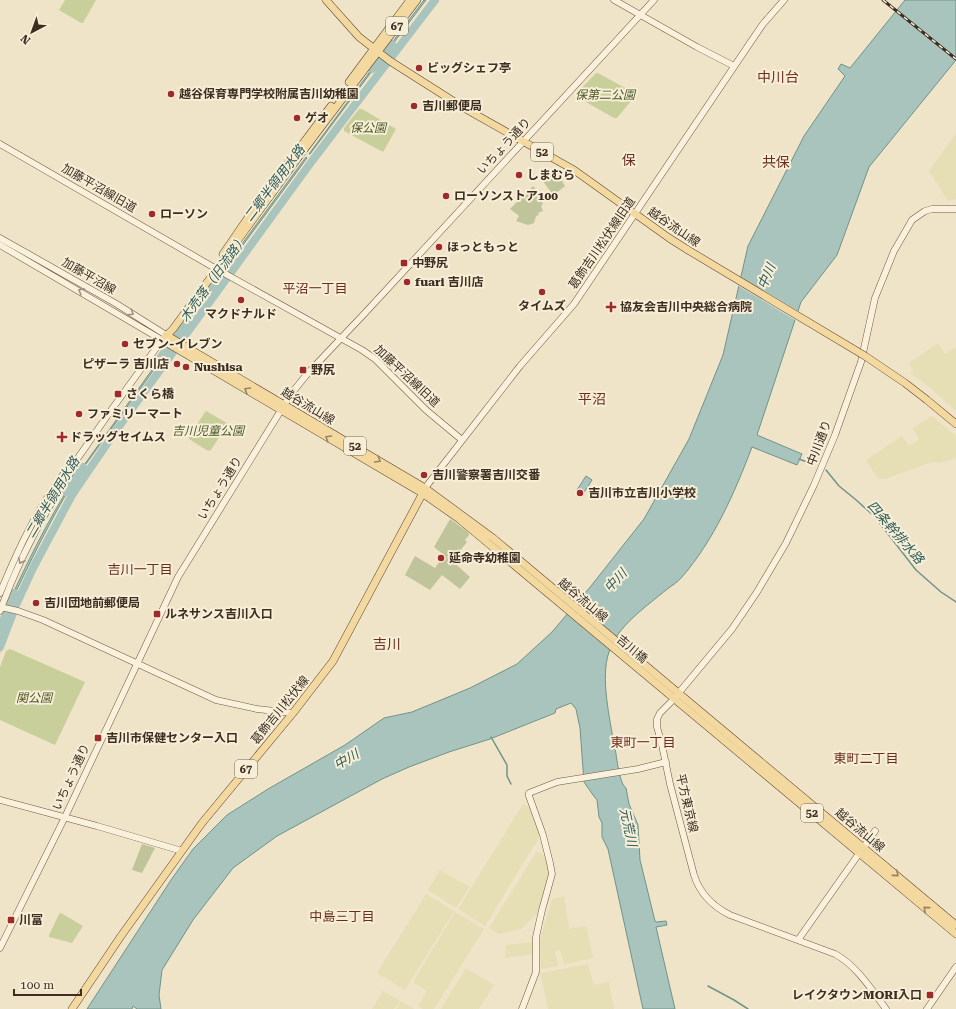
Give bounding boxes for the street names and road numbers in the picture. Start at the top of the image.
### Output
road number: 67 [386,17,408,35]
street label: いちょう通り [474,115,534,177]
road number: 52 [531,143,553,161]
street label: 加藤平沼線旧道 [59,161,139,215]
street label: 葛飾吉川松伏線旧道 [566,194,638,292]
street label: 越谷流山線 [645,204,703,250]
street label: 加藤平沼線 [60,255,118,297]
street label: 加藤平沼線旧道 [372,342,442,410]
street label: 越谷流山線 [279,385,337,427]
street label: 中川通り [804,418,834,468]
road number: 52 [344,437,366,455]
street label: いちょう通り [195,454,245,522]
street label: 越谷流山線 [556,575,610,625]
street label: 吉川橋 [614,632,650,666]
street label: 葛飾吉川松伏線 [248,673,312,747]
street label: いちょう通り [49,741,93,813]
road number: 67 [235,760,257,778]
street label: 平方東京線 [673,772,701,834]
road number: 52 [801,804,823,822]
street label: 越谷流山線 [833,805,887,855]

